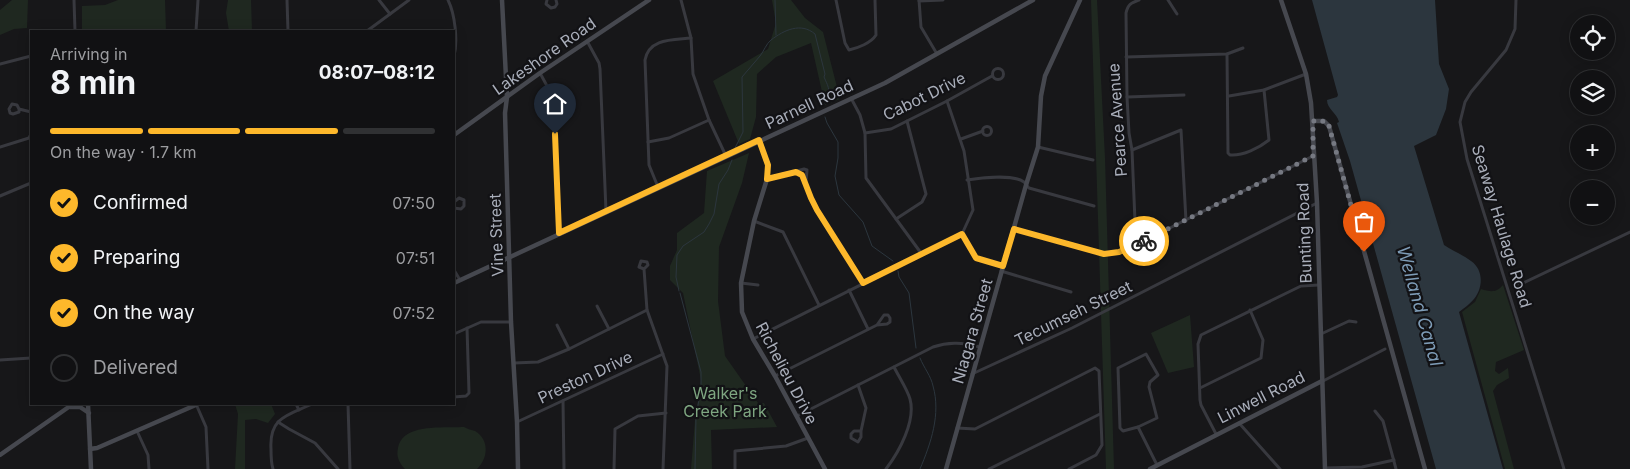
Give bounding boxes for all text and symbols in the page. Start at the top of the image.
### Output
street label: Lakeshore Road [489,13,599,99]
map controls [1570,15,1615,225]
button: locate [1570,15,1615,60]
text: Arriving in [50,44,127,64]
text: 08:07–08:12 [319,61,435,84]
text: 8 min [50,63,136,102]
street label: Pearce Avenue [1103,63,1131,177]
street label: Cabot Drive [879,67,969,125]
button: layers [1570,70,1615,115]
street label: Parnell Road [762,75,856,133]
pin [534,83,576,134]
icon: home [541,90,569,118]
button: + [1570,125,1615,170]
text: On the way · 1.7 km [50,142,196,162]
street label: Seaway Haulage Road [1468,142,1536,310]
button: − [1570,180,1615,225]
street label: Bunting Road [1292,182,1316,284]
icon: check [50,189,78,217]
text: Confirmed [93,191,188,214]
text: 07:50 [392,193,435,213]
street label: Vine Street [485,193,507,277]
pin [1343,201,1385,252]
icon: bag [1350,208,1378,236]
courier [1119,216,1169,266]
icon: bike [1130,227,1158,255]
icon: check [50,244,78,272]
water label: Welland Canal [1393,244,1447,369]
text: Preparing [93,246,180,269]
text: 07:51 [396,248,435,268]
street label: Niagara Street [947,276,997,386]
street label: Tecumseh Street [1011,276,1135,350]
icon: check [50,299,78,327]
text: On the way [93,301,195,324]
text: 07:52 [393,303,435,323]
street label: Richelieu Drive [752,318,822,428]
street label: Preston Drive [535,346,635,408]
text: Delivered [93,356,178,379]
street label: Linwell Road [1214,366,1308,428]
park label: Walker's Creek Park [683,383,767,421]

